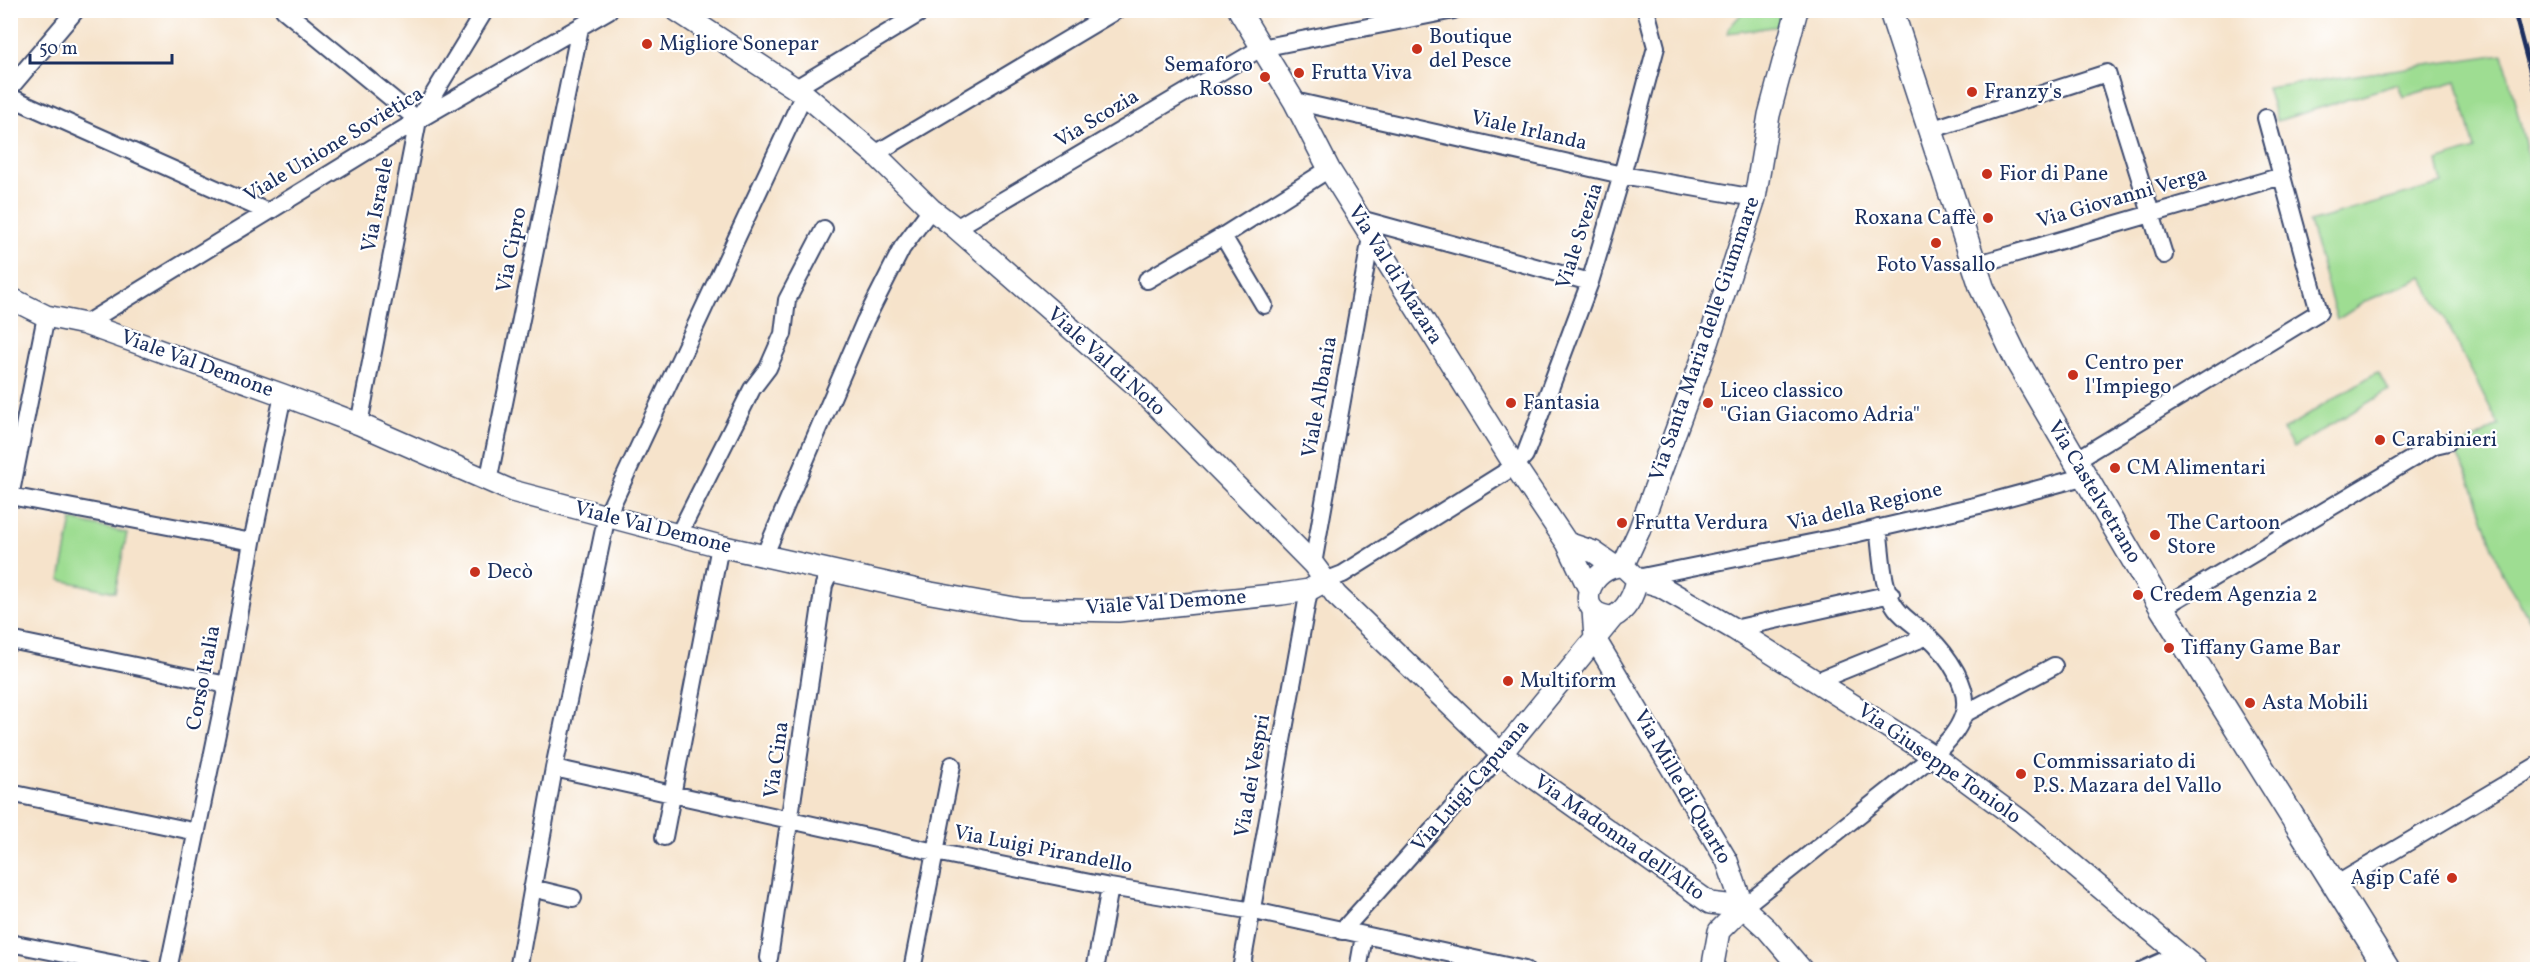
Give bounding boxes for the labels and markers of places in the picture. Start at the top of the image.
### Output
place label: Boutique del Pesce [1429,23,1512,76]
place label: Migliore Sonepar [659,30,819,59]
marker: Migliore Sonepar [640,37,654,51]
marker: Boutique del Pesce [1410,42,1424,56]
place label: Semaforo Rosso [1164,51,1253,104]
place label: Frutta Viva [1311,59,1413,88]
marker: Frutta Viva [1292,66,1306,80]
marker: Semaforo Rosso [1258,70,1272,84]
place label: Franzy's [1984,78,2062,107]
marker: Franzy's [1965,85,1979,99]
place label: Fior di Pane [1999,160,2108,189]
marker: Fior di Pane [1980,167,1994,181]
place label: Roxana Caffè [1854,204,1976,233]
marker: Roxana Caffè [1981,211,1995,225]
marker: Foto Vassallo [1929,236,1943,250]
place label: Foto Vassallo [1877,251,1995,280]
place label: Centro per l'Impiego [2085,349,2184,402]
marker: Centro per l'Impiego [2066,368,2080,382]
place label: Liceo classico "Gian Giacomo Adria" [1720,377,1920,430]
place label: Fantasia [1523,389,1600,418]
marker: Fantasia [1504,396,1518,410]
marker: Liceo classico "Gian Giacomo Adria" [1701,396,1715,410]
place label: Carabinieri [2392,426,2497,455]
marker: Carabinieri [2373,433,2387,447]
place label: CM Alimentari [2127,454,2266,483]
marker: CM Alimentari [2108,461,2122,475]
place label: Frutta Verdura [1634,509,1768,538]
place label: The Cartoon Store [2167,509,2281,562]
marker: Frutta Verdura [1615,516,1629,530]
marker: The Cartoon Store [2148,528,2162,542]
place label: Decò [487,558,533,587]
marker: Decò [468,565,482,579]
place label: Credem Agenzia 2 [2150,581,2318,610]
marker: Credem Agenzia 2 [2131,588,2145,602]
place label: Tiffany Game Bar [2181,634,2341,663]
marker: Tiffany Game Bar [2162,641,2176,655]
place label: Multiform [1520,667,1617,696]
marker: Multiform [1501,674,1515,688]
place label: Asta Mobili [2262,689,2368,718]
marker: Asta Mobili [2243,696,2257,710]
place label: Commissariato di P.S. Mazara del Vallo [2033,748,2222,801]
marker: Commissariato di P.S. Mazara del Vallo [2014,767,2028,781]
place label: Agip Café [2351,864,2440,893]
marker: Agip Café [2445,871,2459,885]

